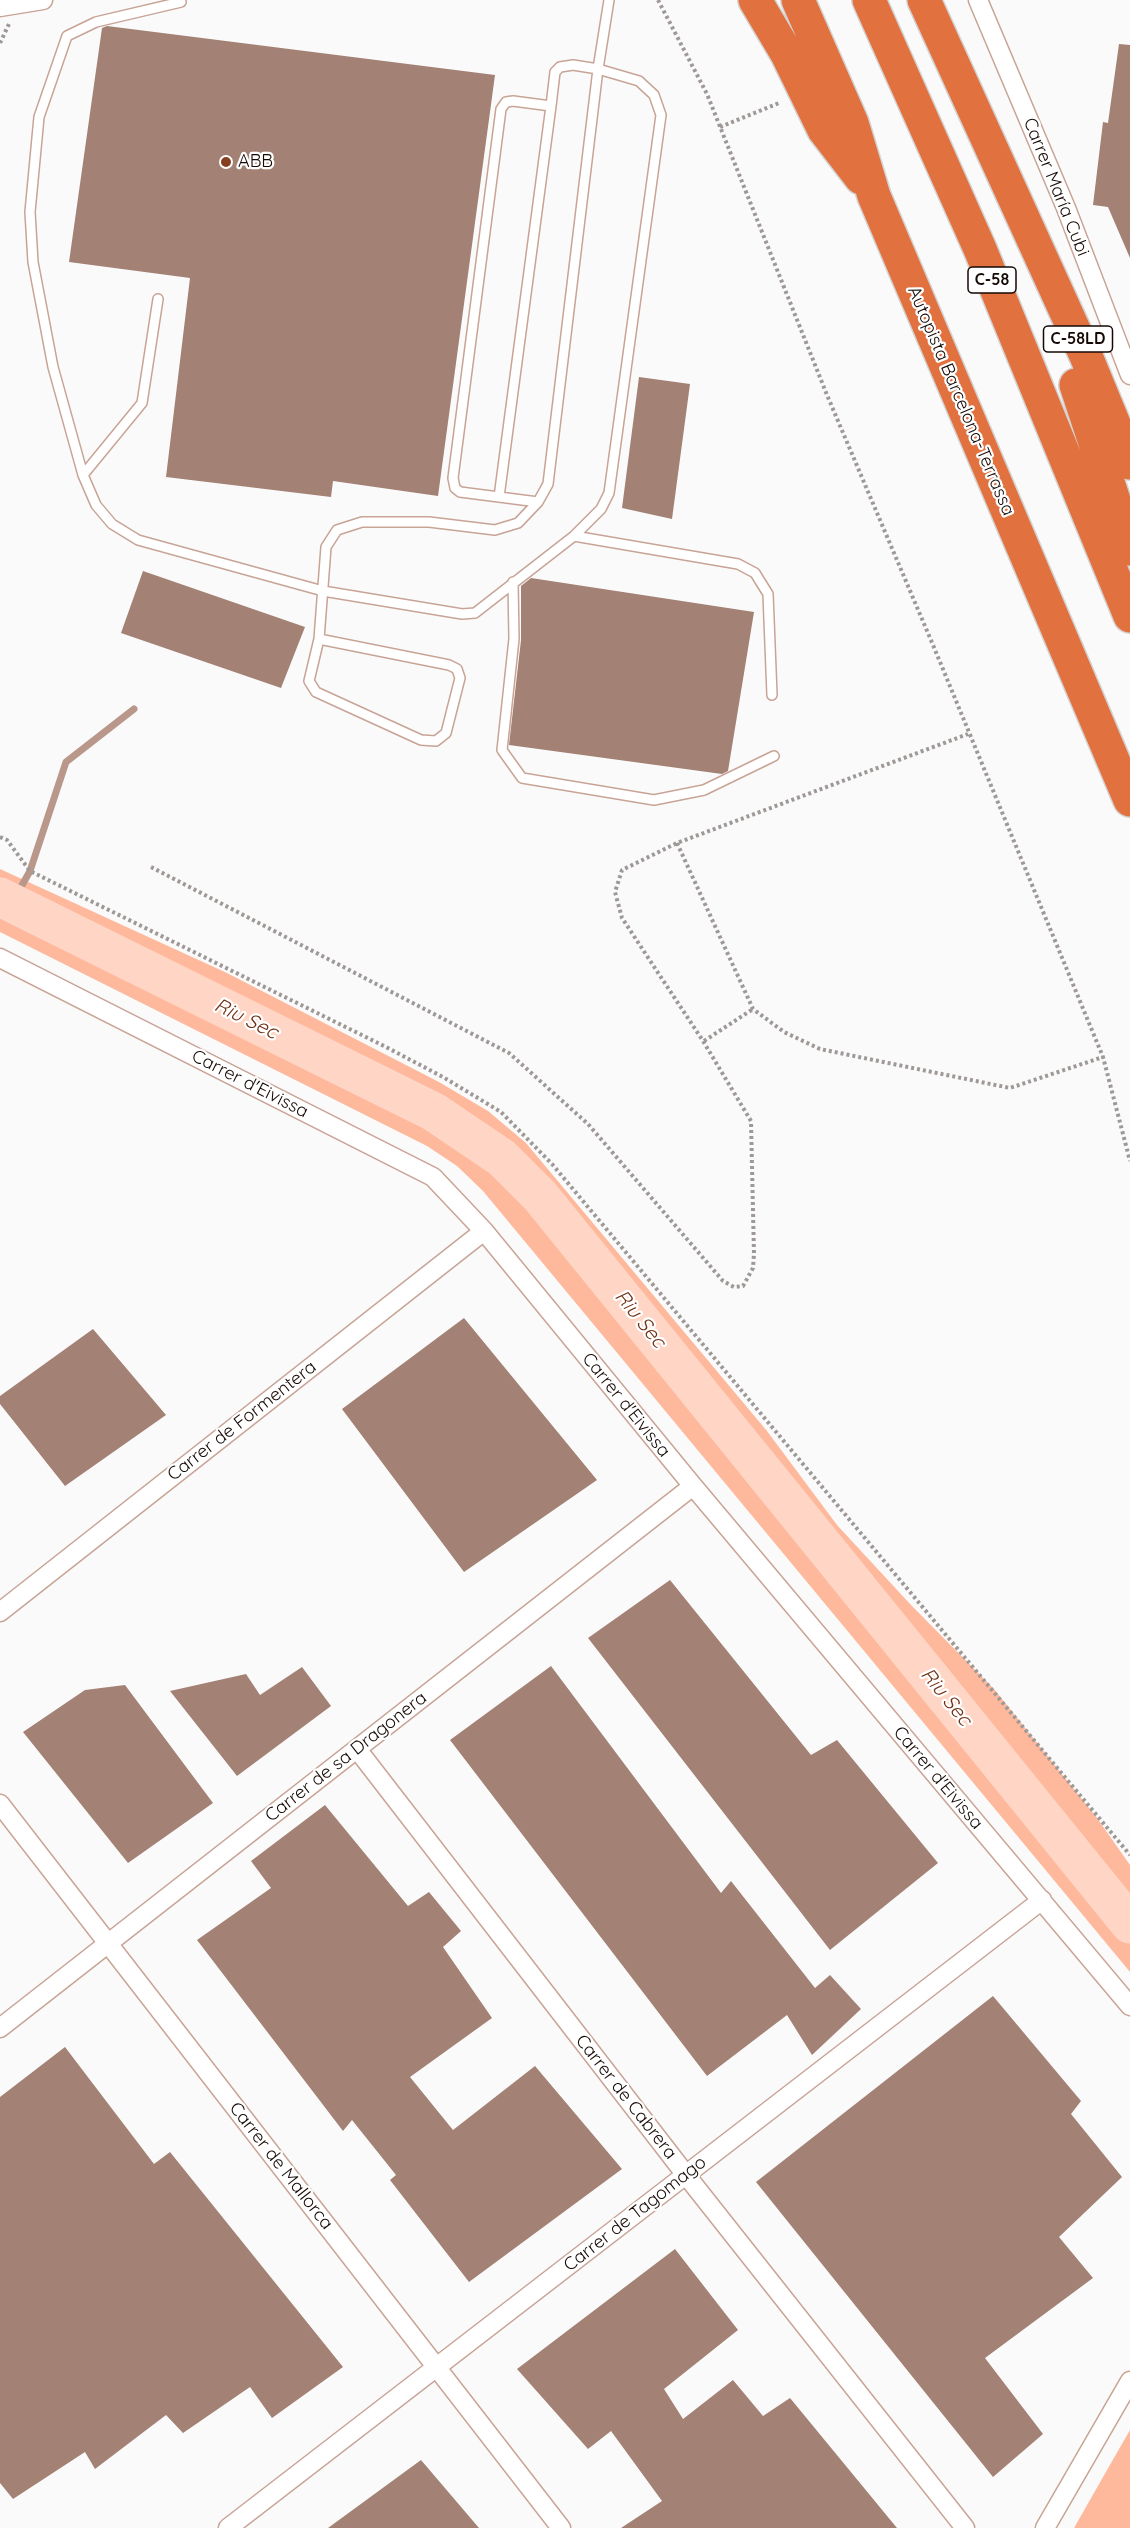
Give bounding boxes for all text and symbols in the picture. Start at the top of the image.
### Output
street label: Carrer María Cubi [1018,115,1094,259]
place label: ABB [238,151,273,173]
marker: ABB [219,155,233,169]
road number: C-58 [968,267,1016,293]
street label: Autopista Barcelona-Terrassa [903,283,1019,519]
road number: C-58LD [1044,326,1112,352]
water label: Riu Sec [210,993,282,1045]
street label: Carrer d'Eivissa [188,1045,312,1123]
water label: Riu Sec [609,1285,671,1353]
street label: Carrer d'Eivissa [577,1349,675,1461]
street label: Carrer de Formentera [163,1356,321,1486]
water label: Riu Sec [915,1663,977,1731]
street label: Carrer de sa Dragonera [261,1687,431,1827]
street label: Carrer d'Eivissa [889,1722,987,1834]
street label: Carrer de Cabrera [571,2030,681,2164]
street label: Carrer de Mallorca [225,2098,337,2234]
street label: Carrer de Tagomago [559,2152,711,2276]

